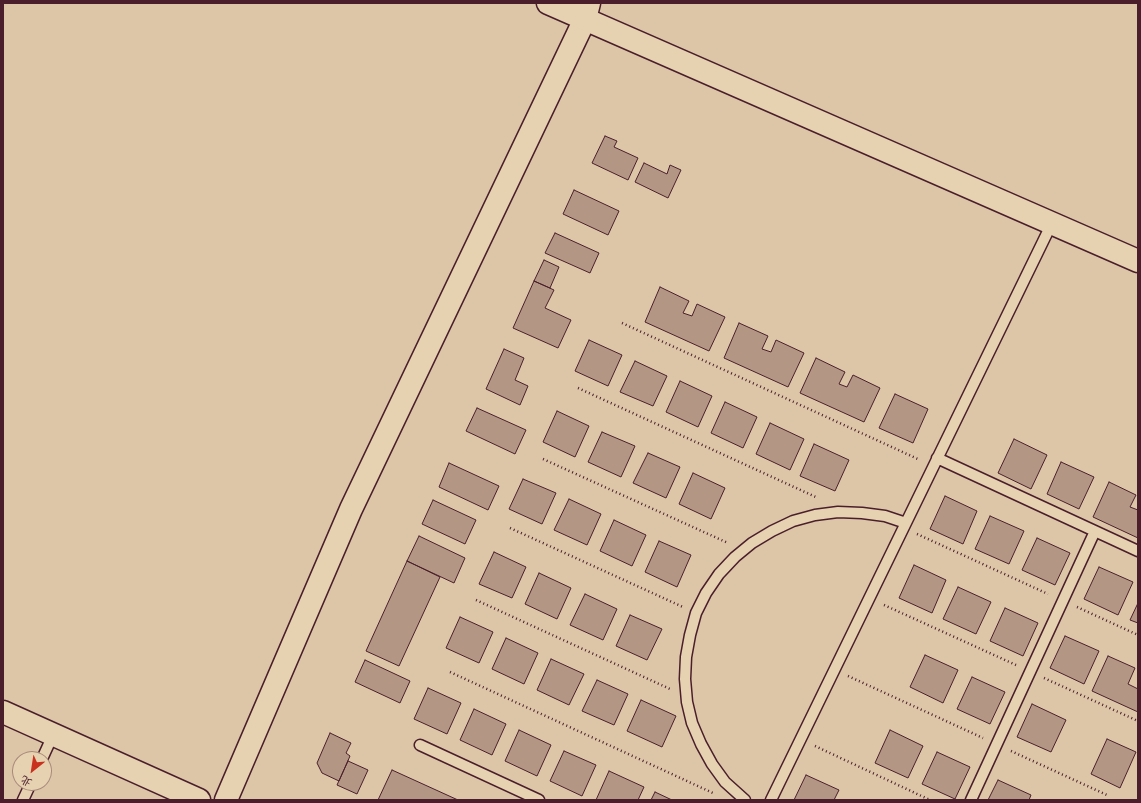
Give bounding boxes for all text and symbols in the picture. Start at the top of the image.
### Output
north arrow [12,751,52,791]
text: 北 [18,772,35,789]

